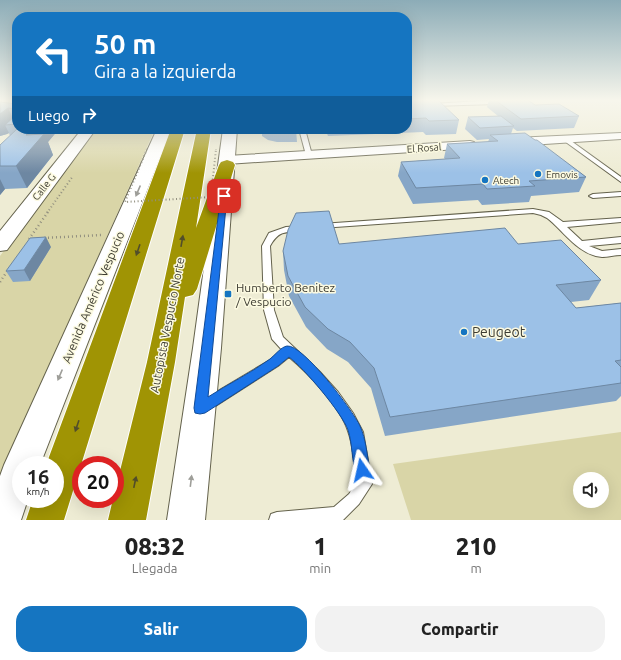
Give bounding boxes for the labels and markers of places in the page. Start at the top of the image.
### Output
marker: Emovis [533,169,543,179]
place label: Emovis [546,169,578,180]
marker: Atech [480,175,490,185]
place label: Atech [493,175,519,186]
pin [207,179,241,213]
place label: Humberto Benitez / Vespucio [235,281,336,308]
marker: Humberto Benitez / Vespucio [223,289,233,299]
place label: Peugeot [472,324,526,340]
marker: Peugeot [459,327,469,337]

